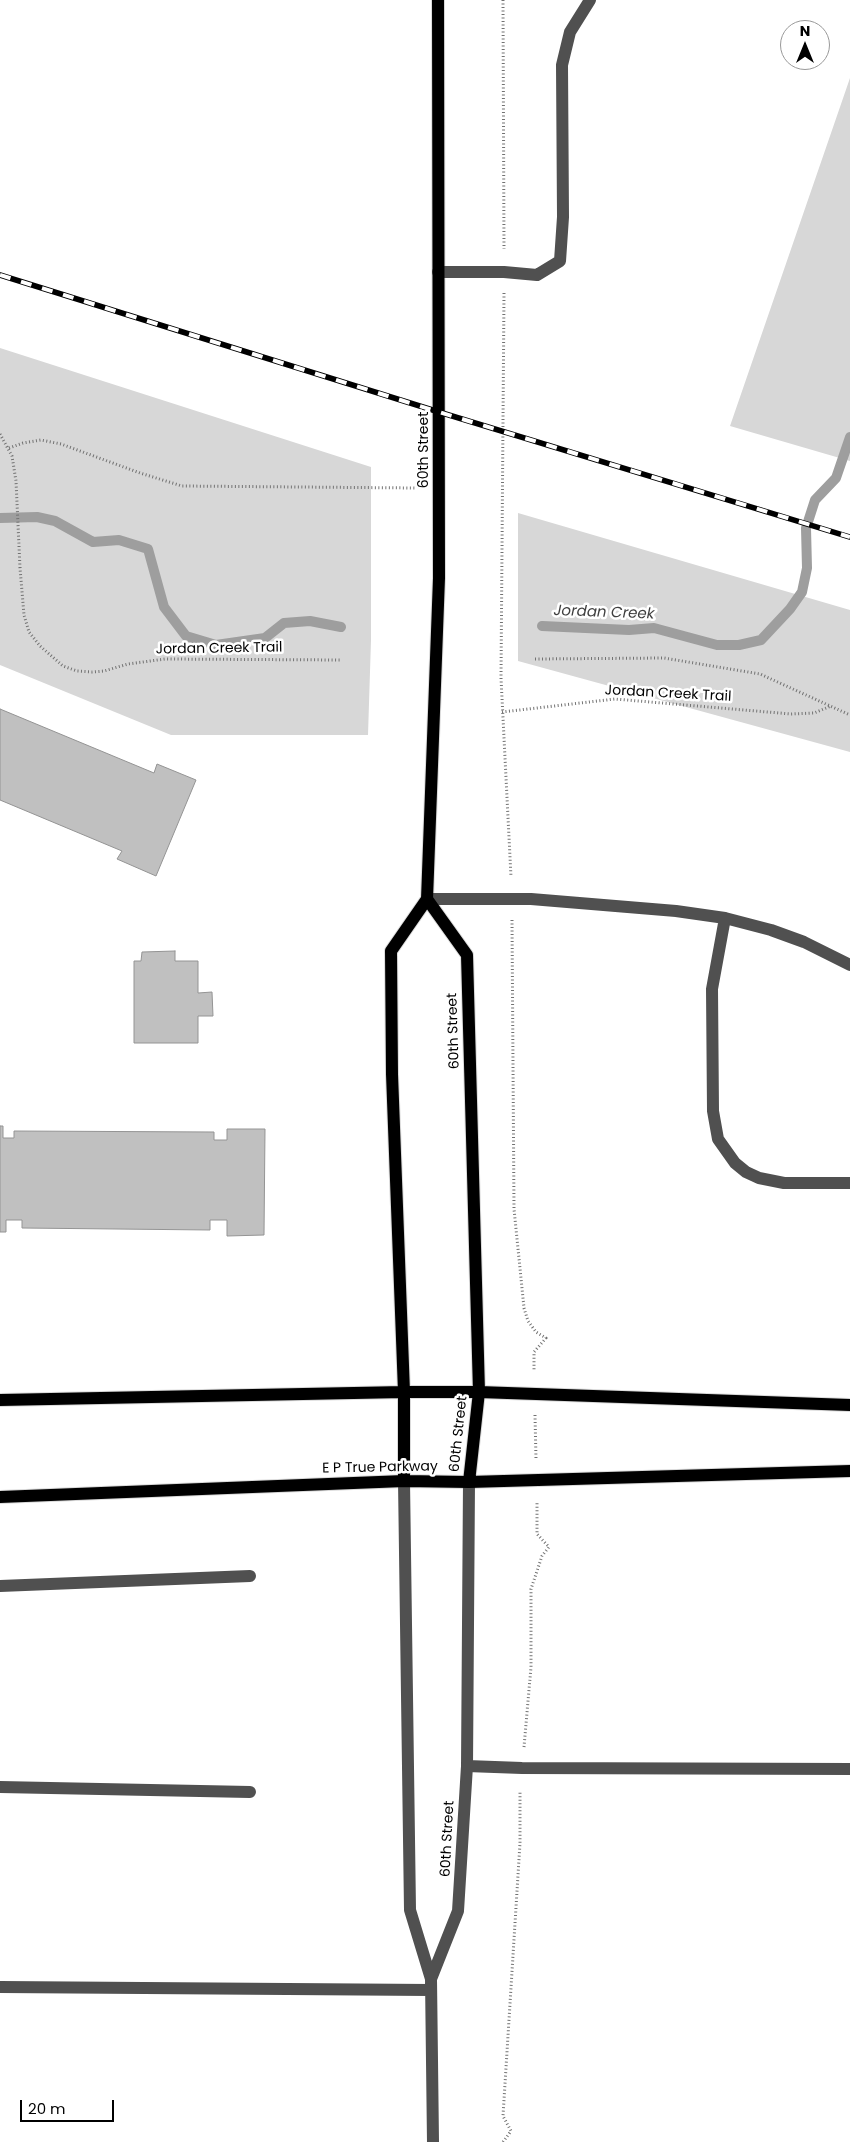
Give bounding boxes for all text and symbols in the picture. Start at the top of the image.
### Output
north arrow [780,20,830,70]
text: N [800,21,810,41]
street label: 60th Street [416,412,432,488]
water label: Jordan Creek [553,602,655,624]
street label: Jordan Creek Trail [156,639,282,659]
street label: Jordan Creek Trail [604,682,732,706]
street label: 60th Street [444,992,464,1070]
street label: 60th Street [447,1395,471,1473]
street label: E P True Parkway [322,1459,438,1477]
street label: 60th Street [438,1800,458,1878]
scale bar [22,2090,116,2122]
text: 20 m [28,2098,66,2119]

